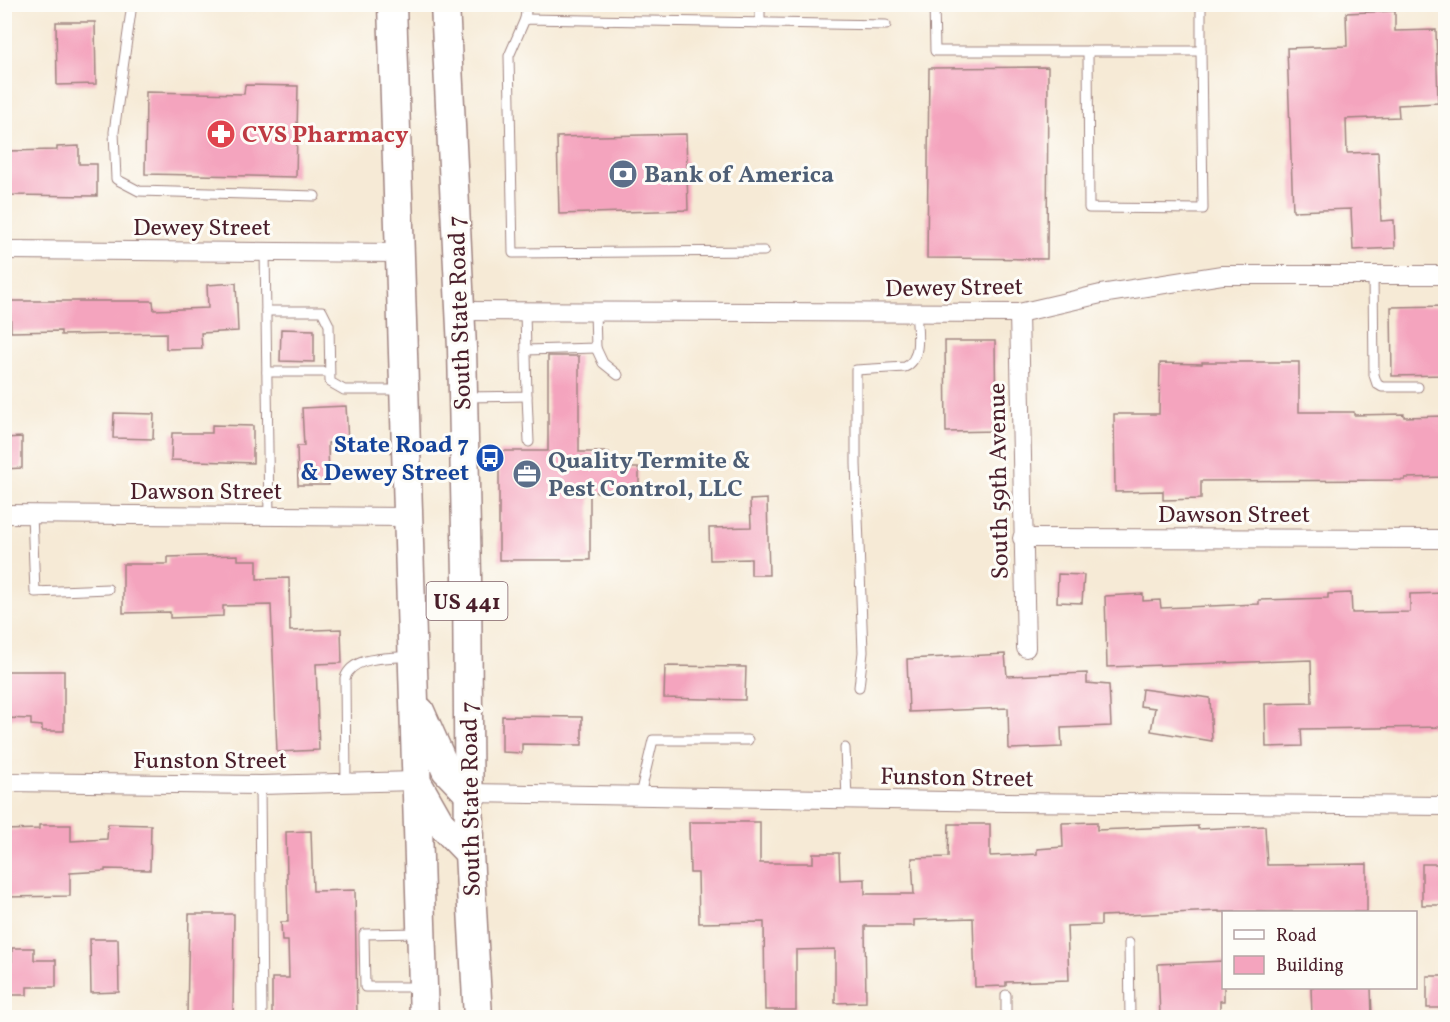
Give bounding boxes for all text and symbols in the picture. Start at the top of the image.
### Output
pharmacy icon: CVS Pharmacy [205,118,237,150]
place label: CVS Pharmacy [242,119,409,153]
bank icon: Bank of America [607,158,639,190]
place label: Bank of America [644,159,834,193]
street label: Dewey Street [133,212,271,246]
street label: South State Road 7 [441,215,481,411]
street label: Dewey Street [885,271,1023,307]
street label: South 59th Avenue [981,382,1019,580]
place label: State Road 7 & Dewey Street [300,429,469,491]
bus stop icon: State Road 7 & Dewey Street [474,442,506,474]
place label: Quality Termite & Pest Control, LLC [548,445,750,507]
office icon: Quality Termite & Pest Control, LLC [511,458,543,490]
street label: Dawson Street [130,476,282,510]
street label: Dawson Street [1158,499,1310,533]
road number: US 441 [426,582,508,620]
street label: South State Road 7 [453,701,491,897]
street label: Funston Street [133,745,287,779]
street label: Funston Street [880,761,1034,797]
legend [1222,911,1417,989]
text: Road [1276,924,1317,949]
text: Building [1276,954,1344,979]

